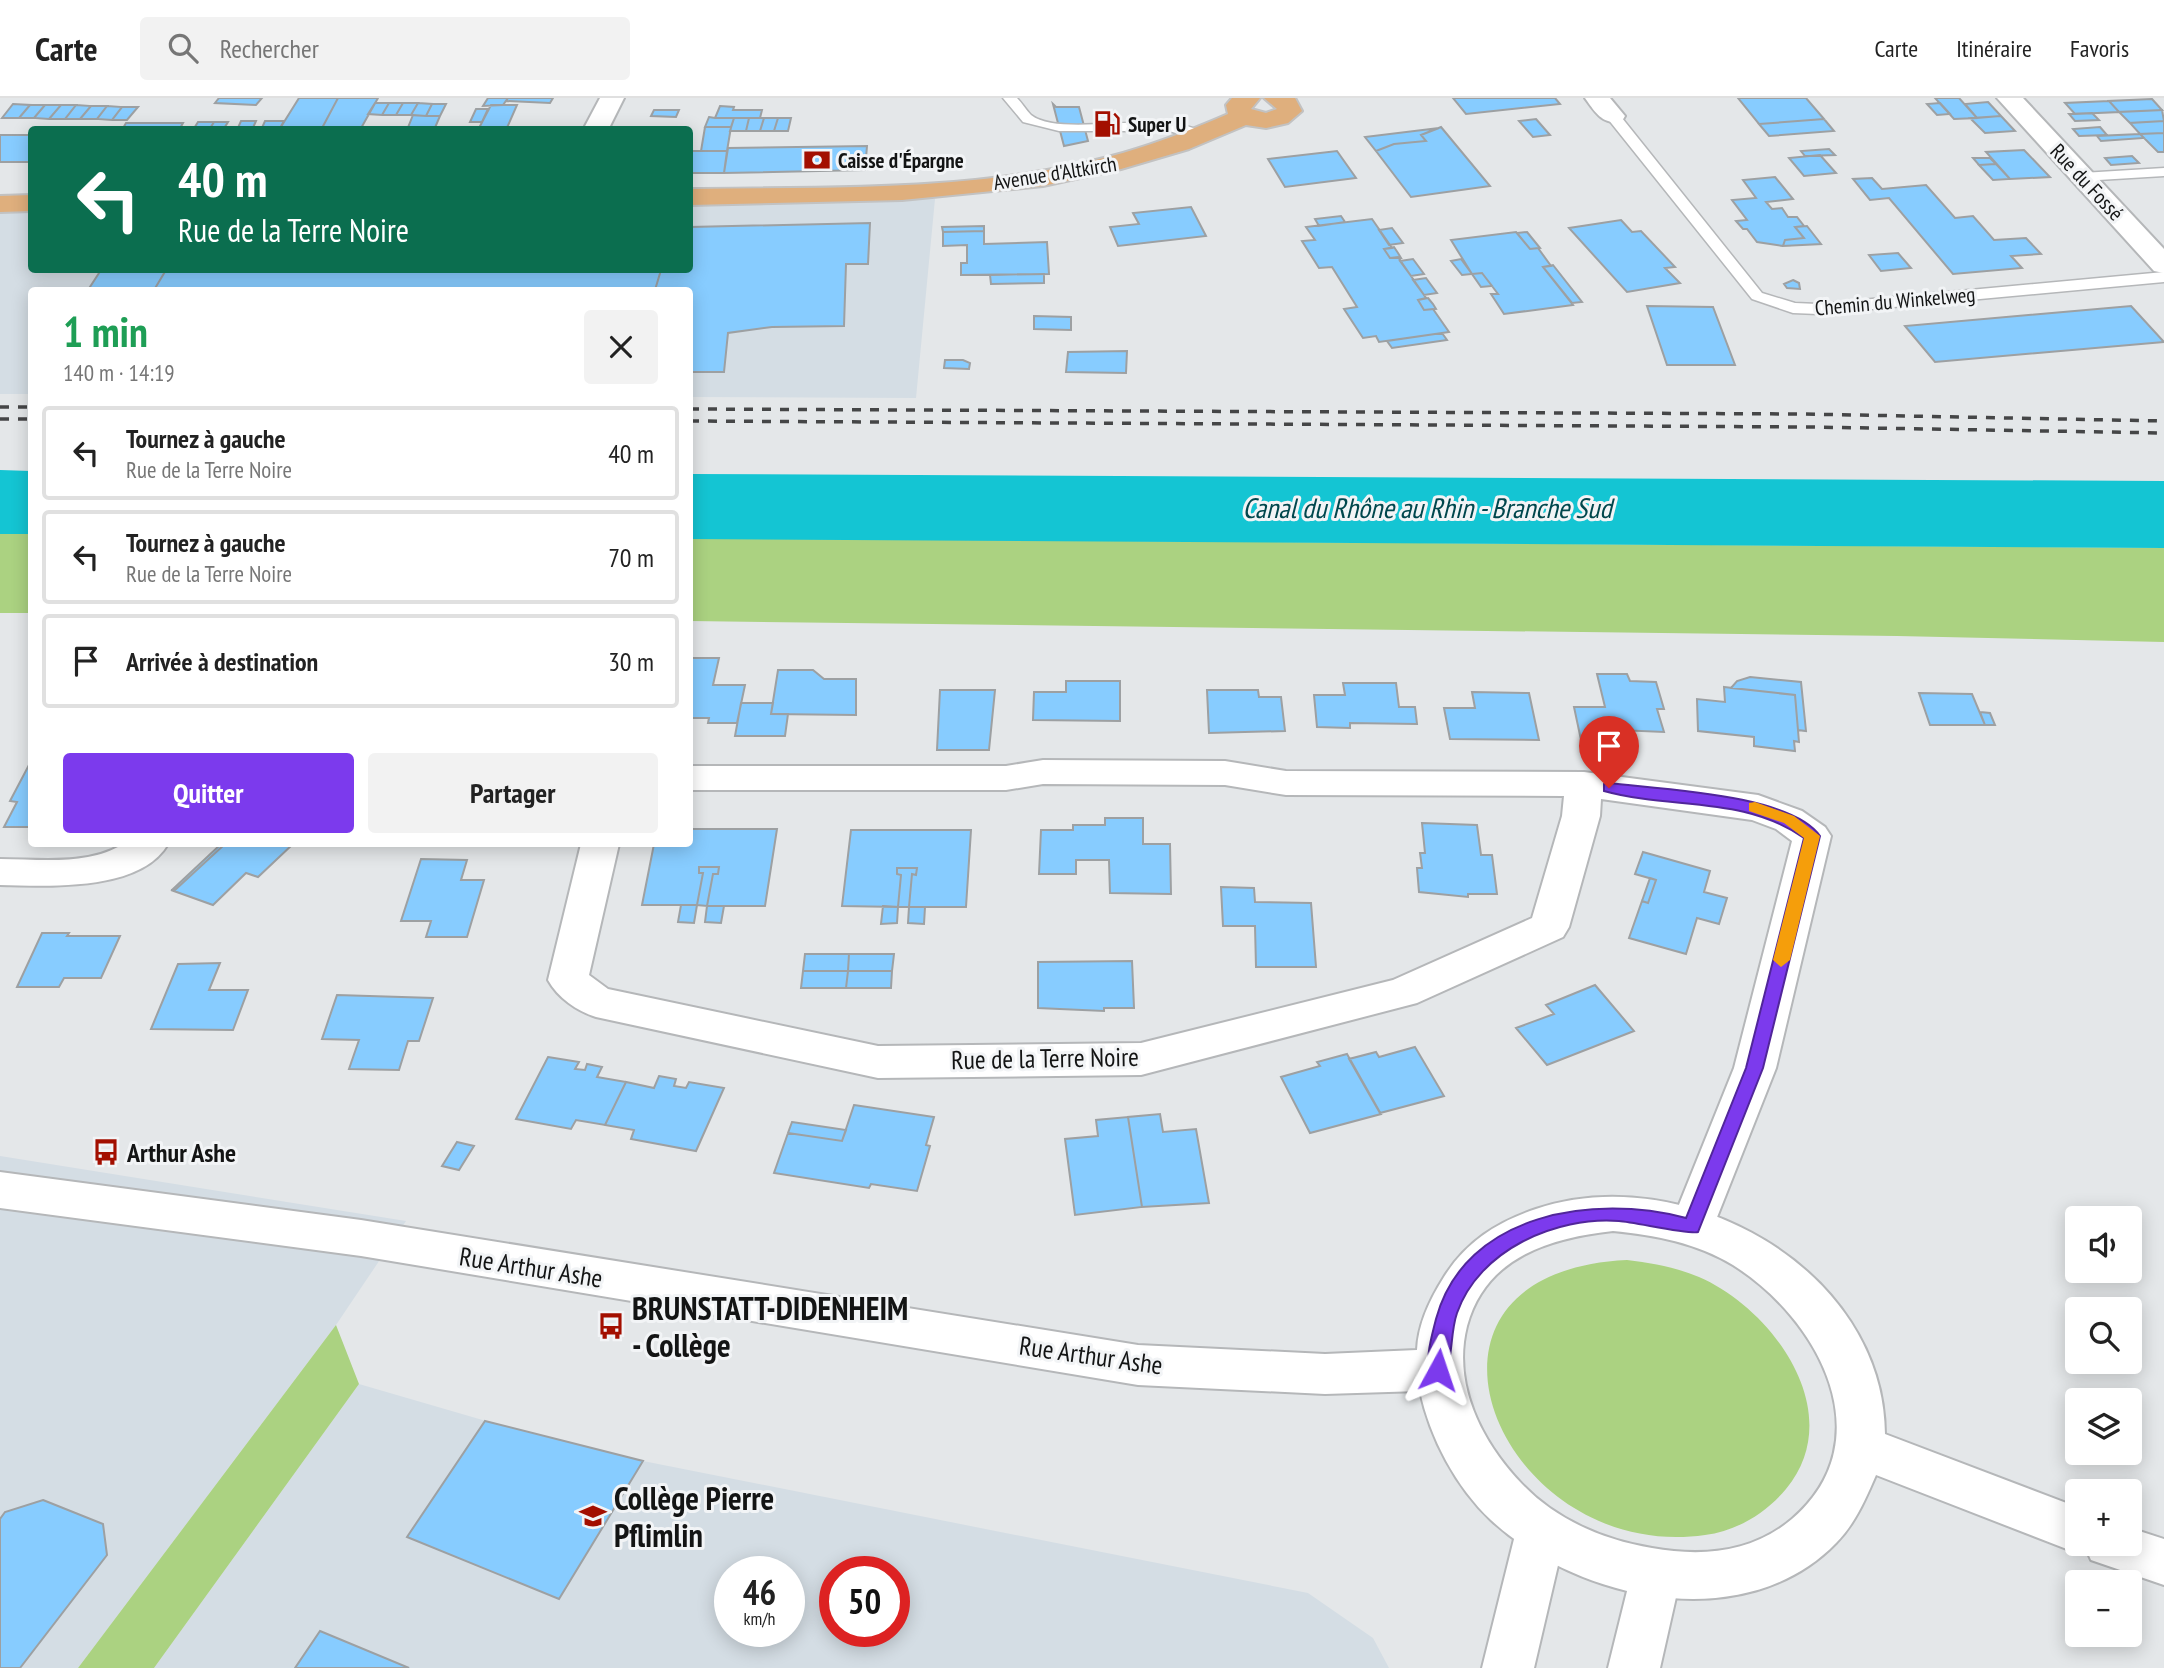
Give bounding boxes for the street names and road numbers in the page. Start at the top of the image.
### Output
street label: Rue du Fossé [2045,138,2129,226]
street label: Avenue d'Altkirch [992,150,1118,196]
street label: Chemin du Winkelweg [1814,281,1976,321]
street label: Rue de la Terre Noire [951,1040,1139,1076]
street label: Rue Arthur Ashe [457,1239,605,1295]
street label: Rue Arthur Ashe [1017,1329,1165,1381]

